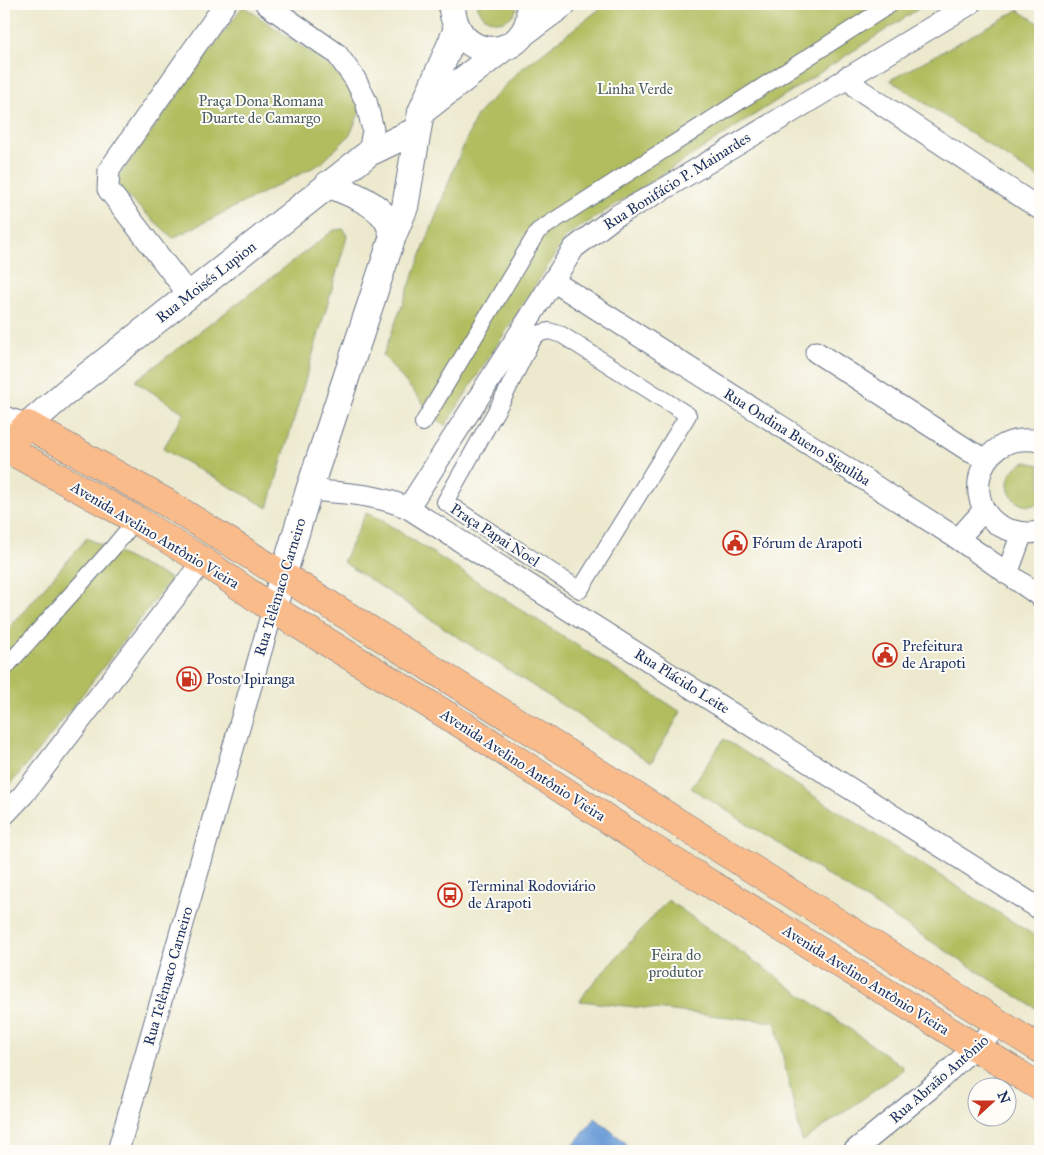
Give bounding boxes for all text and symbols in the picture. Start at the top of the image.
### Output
park label: Linha Verde [597,80,673,98]
park label: Praça Dona Romana Duarte de Camargo [199,92,324,127]
street label: Rua Bonifácio P. Mainardes [600,128,754,234]
street label: Rua Moisés Lupion [152,237,260,327]
street label: Rua Ondina Bueno Siguliba [720,384,874,490]
street label: Avenida Avelino Antônio Vieira [67,477,243,593]
street label: Praça Papai Noel [447,499,544,571]
street label: Rua Telêmaco Carneiro [250,515,310,658]
public building icon: Fórum de Arapoti [722,530,748,556]
place label: Fórum de Arapoti [752,534,862,552]
place label: Prefeitura de Arapoti [902,637,966,672]
public building icon: Prefeitura de Arapoti [872,642,898,668]
street label: Rua Plácido Leite [631,645,733,717]
fuel station icon: Posto Ipiranga [176,666,202,692]
place label: Posto Ipiranga [206,670,296,688]
street label: Avenida Avelino Antônio Vieira [436,704,609,825]
place label: Terminal Rodoviário de Arapoti [468,877,596,912]
bus stop icon: Terminal Rodoviário de Arapoti [437,882,463,908]
street label: Rua Telêmaco Carneiro [140,904,197,1048]
street label: Avenida Avelino Antônio Vieira [779,921,953,1039]
park label: Feira do produtor [648,946,704,981]
street label: Rua Abraão Antônio [886,1031,992,1127]
north arrow [966,1078,1016,1128]
text: N [994,1089,1014,1106]

